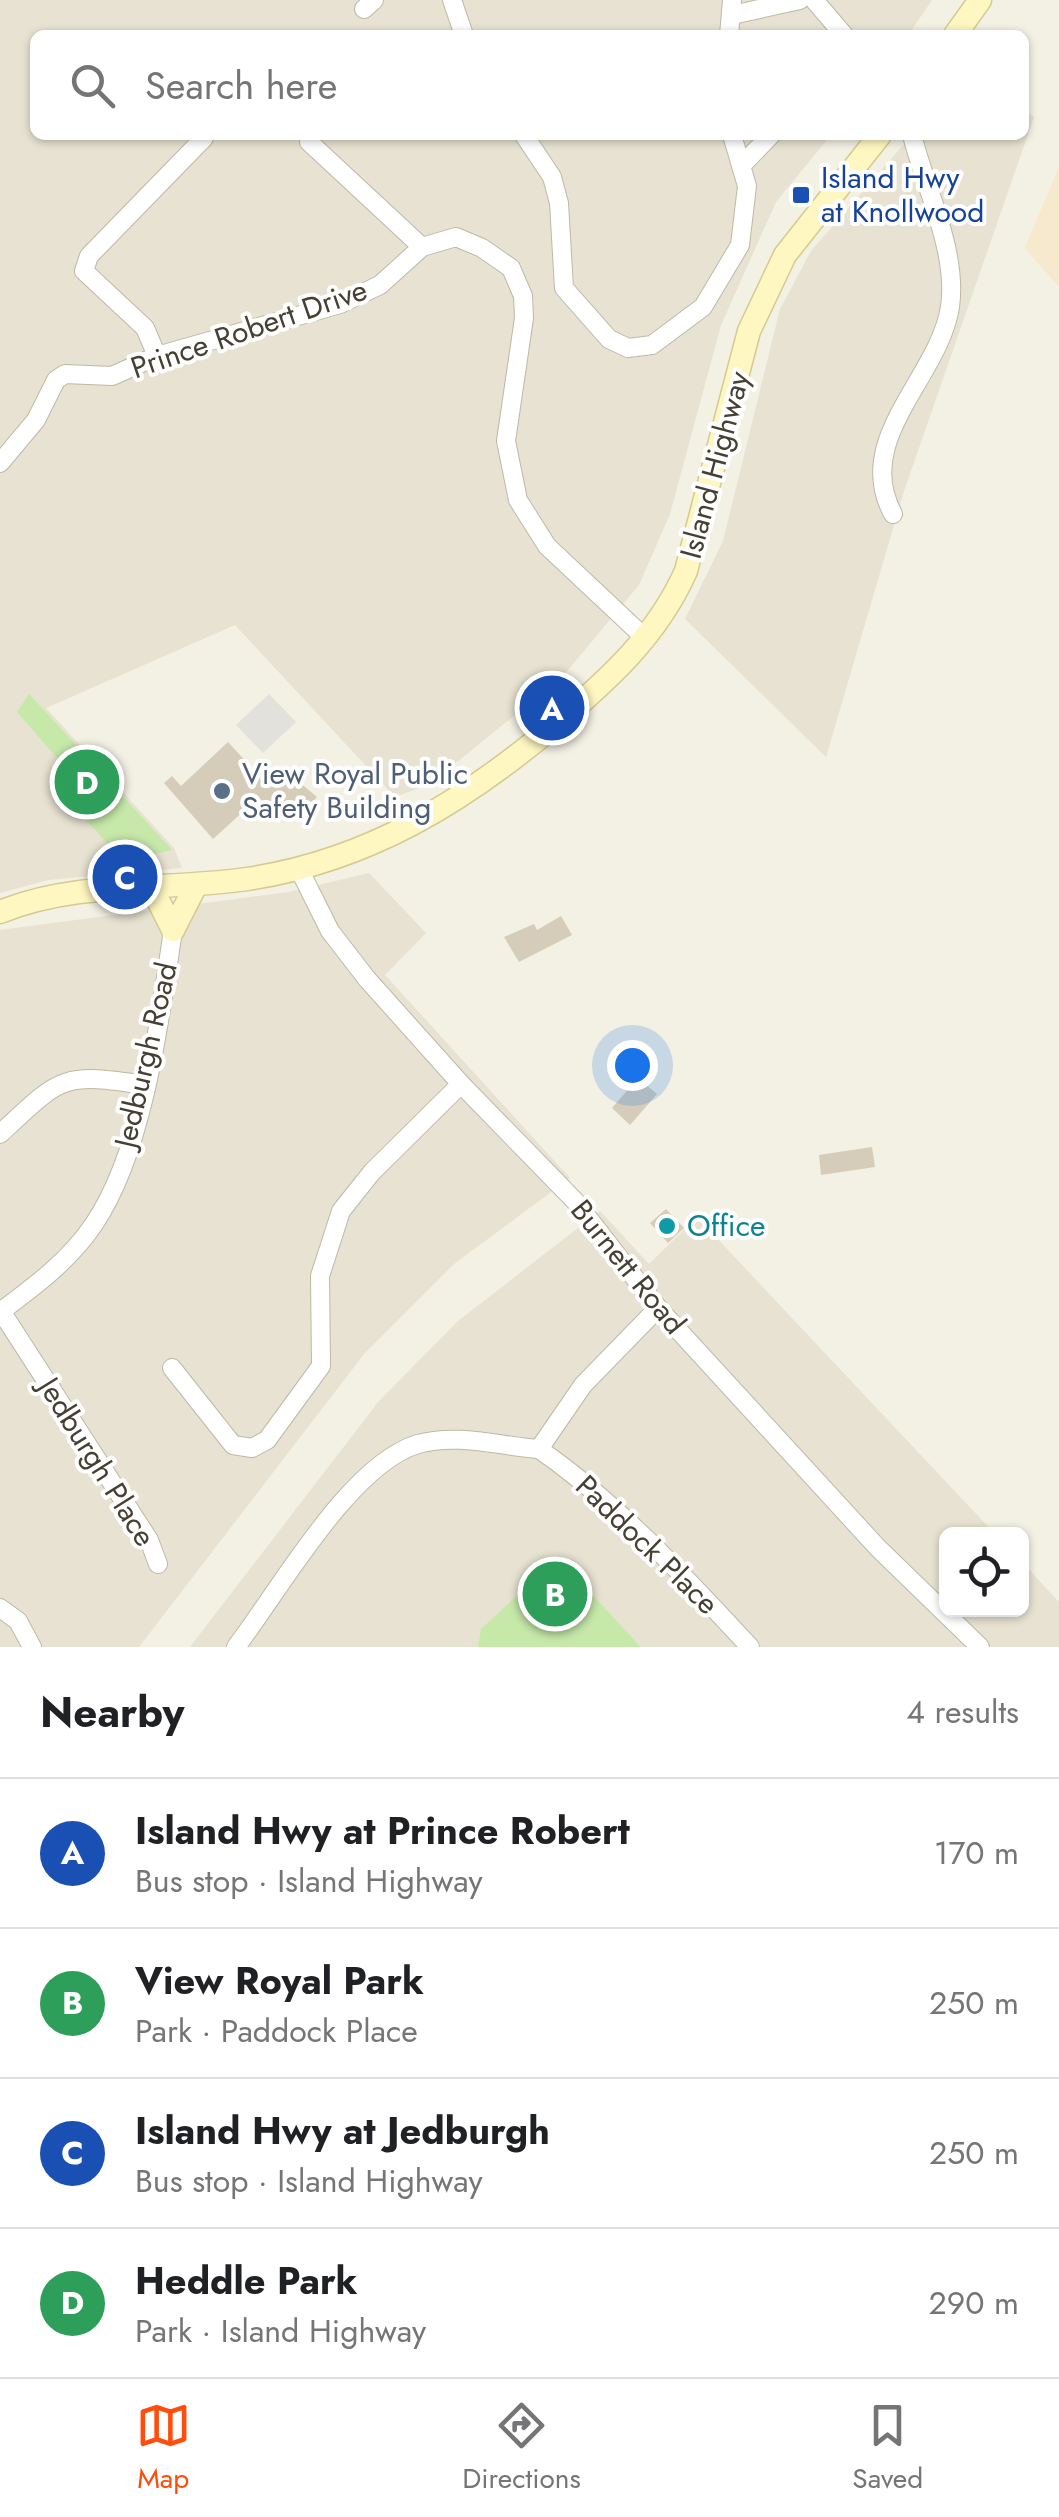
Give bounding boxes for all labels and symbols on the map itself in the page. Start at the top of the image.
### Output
place label: Island Hwy at Knollwood [821,156,984,233]
marker: Island Hwy at Knollwood [790,184,812,206]
street label: Prince Robert Drive [125,268,373,389]
street label: Island Highway [669,366,760,563]
pin: A [520,670,584,746]
pin: D [54,744,120,820]
place label: View Royal Public Safety Building [242,752,468,829]
marker: View Royal Public Safety Building [211,780,233,802]
pin: C [92,840,158,914]
street label: Jedburgh Road [102,958,188,1156]
your location [607,1040,658,1091]
street label: Burnett Road [561,1190,696,1343]
place label: Office [687,1204,765,1247]
marker: Office [656,1215,678,1237]
street label: Jedburgh Place [26,1366,166,1554]
street label: Paddock Place [566,1465,729,1624]
pin: B [522,1556,588,1632]

